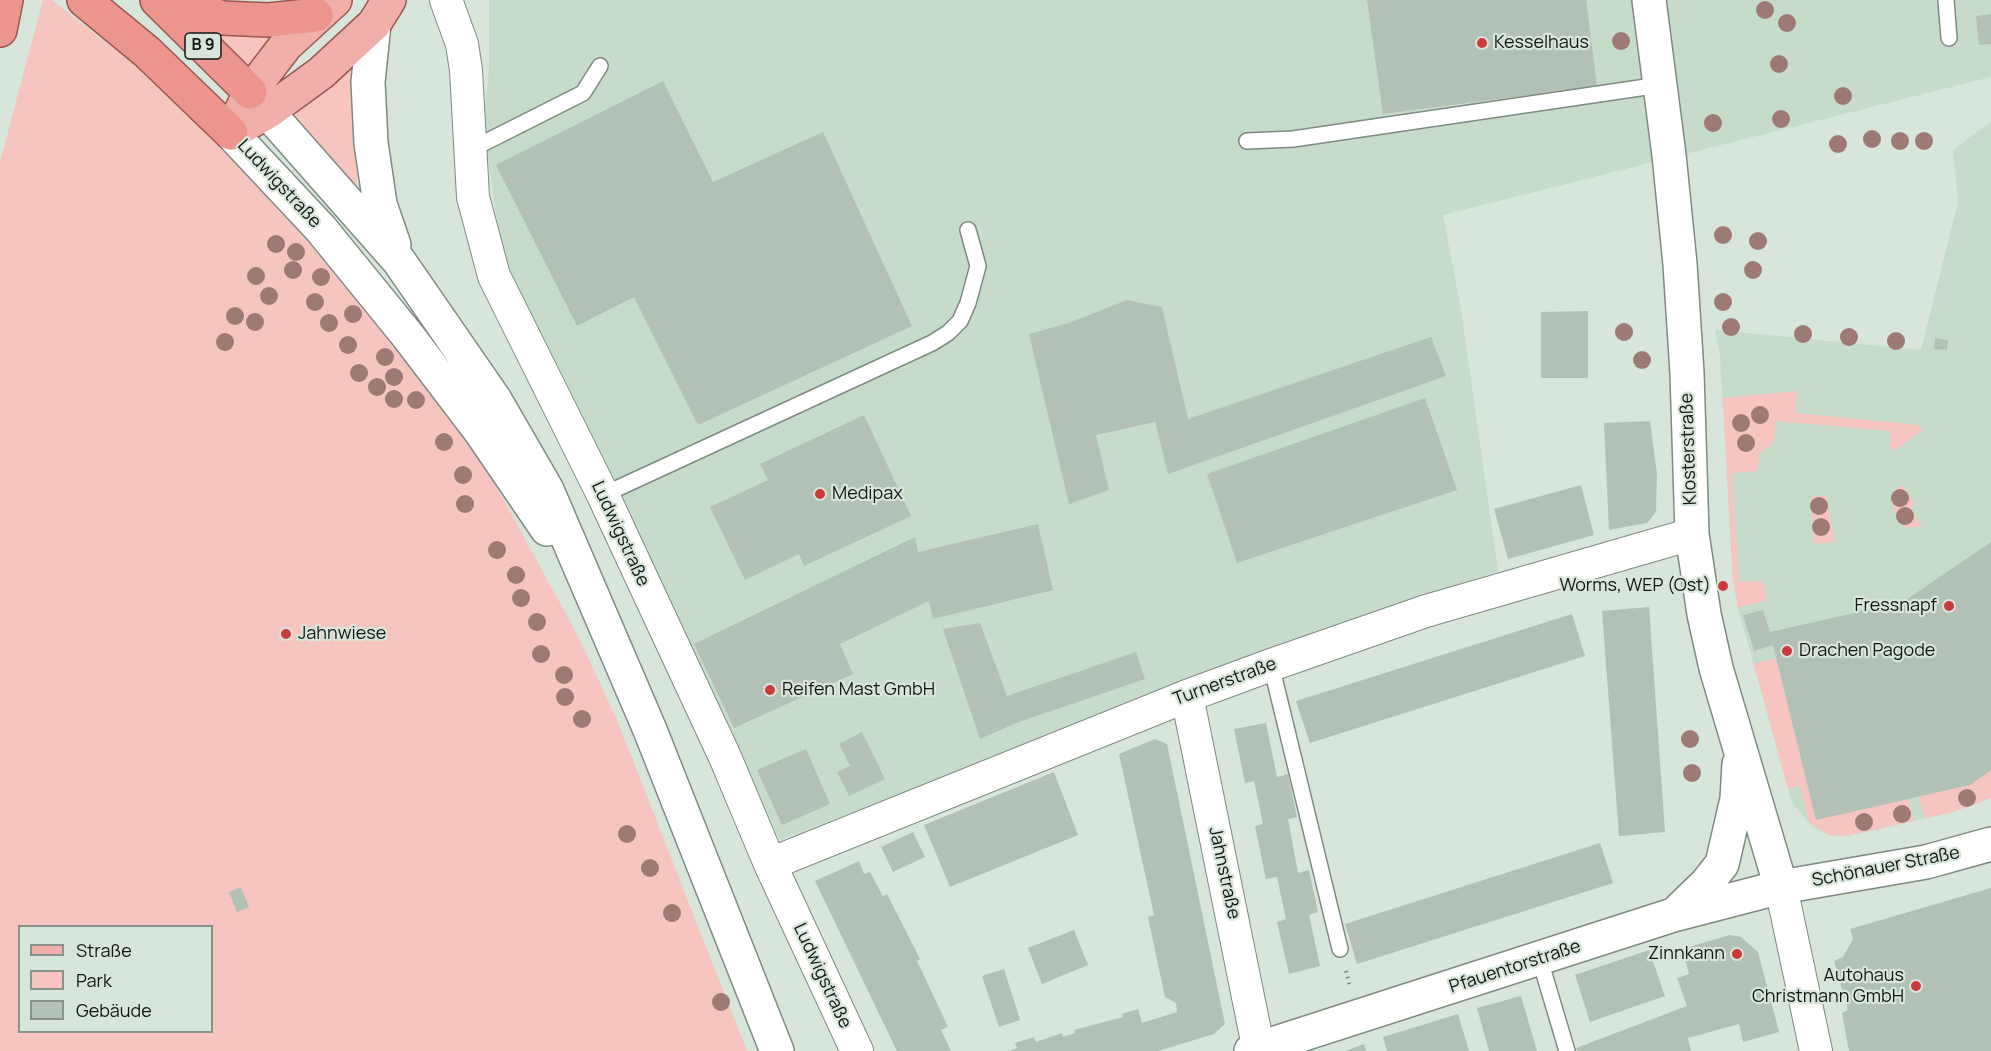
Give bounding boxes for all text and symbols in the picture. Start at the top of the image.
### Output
place label: Kesselhaus [1494,32,1589,54]
road number: B 9 [185,33,221,59]
marker: Kesselhaus [1475,36,1489,50]
street label: Ludwigstraße [232,135,326,233]
street label: Klosterstraße [1676,392,1702,506]
street label: Ludwigstraße [586,478,654,590]
place label: Medipax [832,483,903,505]
marker: Medipax [813,487,827,501]
place label: Worms, WEP (Ost) [1559,575,1711,597]
marker: Worms, WEP (Ost) [1716,579,1730,593]
place label: Fressnapf [1854,595,1937,617]
marker: Fressnapf [1942,599,1956,613]
place label: Jahnwiese [298,623,386,645]
marker: Jahnwiese [279,627,293,641]
place label: Drachen Pagode [1799,640,1935,662]
marker: Drachen Pagode [1780,644,1794,658]
street label: Turnerstraße [1170,653,1280,711]
place label: Reifen Mast GmbH [782,679,935,701]
marker: Reifen Mast GmbH [763,683,777,697]
street label: Jahnstraße [1204,825,1244,921]
street label: Schönauer Straße [1810,842,1962,892]
street label: Ludwigstraße [788,920,856,1032]
legend [18,925,213,1033]
street label: Pfauentorstraße [1446,936,1584,998]
text: Straße [76,938,132,962]
place label: Zinnkann [1648,943,1725,965]
marker: Zinnkann [1730,947,1744,961]
place label: Autohaus Christmann GmbH [1752,965,1904,1008]
text: Park [76,968,112,992]
marker: Autohaus Christmann GmbH [1909,979,1923,993]
text: Gebäude [76,998,152,1022]

